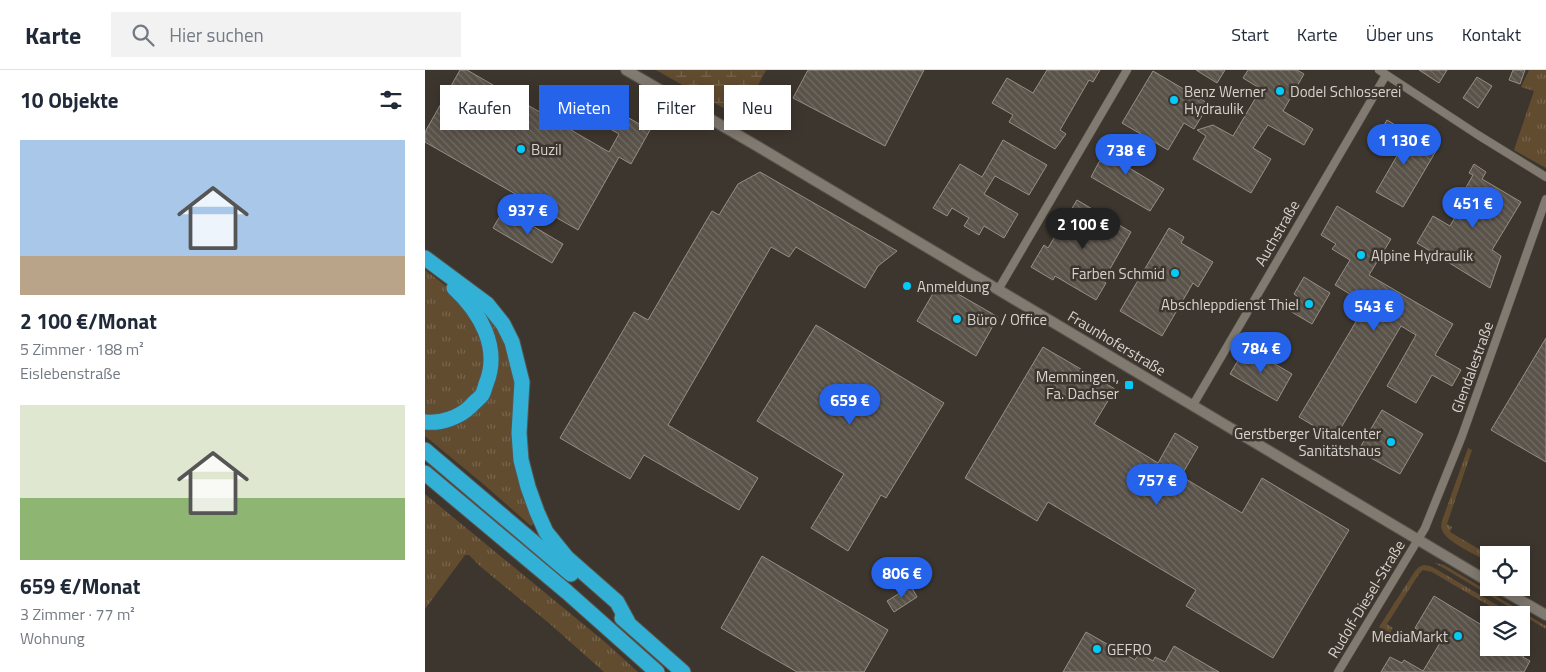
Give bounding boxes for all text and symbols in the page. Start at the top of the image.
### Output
search box [111,12,461,57]
text: Karte [25,17,81,53]
text: Hier suchen [169,20,264,49]
icon: search [129,21,157,49]
text: Start [1231,21,1269,48]
text: Karte [1297,21,1338,48]
text: Über uns [1366,21,1434,48]
text: Kontakt [1462,21,1521,48]
place label: Benz Werner Hydraulik [1184,80,1266,120]
place label: Dodel Schlosserei [1290,80,1401,103]
text: 10 Objekte [20,84,119,116]
chip: Kaufen [440,85,529,130]
chip: Mieten [539,85,629,130]
chip: Filter [639,85,714,130]
chip: Neu [724,85,791,130]
marker: Dodel Schlosserei [1274,85,1286,97]
icon: filters [377,86,405,114]
marker: Benz Werner Hydraulik [1168,94,1180,106]
pin: 1 130 € [1358,124,1450,166]
text: 1 130 € [1378,128,1430,152]
pin: 738 € [1091,134,1161,176]
place label: Buzil [531,138,562,161]
text: 738 € [1106,138,1146,162]
marker: Buzil [515,143,527,155]
icon: home [168,173,258,263]
pin: 451 € [1438,186,1508,229]
text: 451 € [1453,191,1493,215]
pin: 937 € [493,194,563,236]
street label: Auchstraße [1249,196,1305,270]
text: 937 € [508,198,548,222]
pin: 2 100 € [1037,208,1129,250]
text: 2 100 € [1057,212,1109,236]
place label: Alpine Hydraulik [1371,244,1473,267]
marker: Alpine Hydraulik [1355,249,1367,261]
place label: Farben Schmid [1072,262,1165,285]
marker: Farben Schmid [1169,267,1181,279]
place label: Anmeldung [917,275,990,298]
marker: Anmeldung [901,280,913,292]
pin: 543 € [1339,290,1409,332]
place label: Abschleppdienst Thiel [1161,293,1299,316]
text: 543 € [1354,294,1394,318]
marker: Abschleppdienst Thiel [1303,298,1315,310]
text: 2 100 €/Monat [20,305,157,337]
street label: Fraunhoferstraße [1063,305,1171,381]
place label: Büro / Office [967,308,1047,331]
marker: Büro / Office [951,313,963,325]
street label: Glendalestraße [1445,318,1499,416]
pin: 784 € [1226,332,1296,374]
text: 784 € [1241,336,1281,360]
text: 5 Zimmer · 188 m² [20,337,144,361]
text: Eislebenstraße [20,361,121,385]
place label: Memmingen, Fa. Dachser [1036,365,1119,405]
marker: Memmingen, Fa. Dachser [1123,379,1135,391]
pin: 659 € [815,384,885,426]
text: 659 € [830,388,870,412]
place label: Gerstberger Vitalcenter Sanitätshaus [1234,422,1381,462]
marker: Gerstberger Vitalcenter Sanitätshaus [1385,436,1397,448]
icon: home [168,438,258,528]
pin: 757 € [1122,464,1192,506]
text: 757 € [1137,468,1177,492]
street label: Rudolf-Diesel-Straße [1322,536,1410,662]
map controls [1480,546,1530,656]
button: locate [1480,546,1530,596]
pin: 806 € [867,556,937,599]
text: 806 € [882,561,922,585]
text: 659 €/Monat [20,570,141,602]
text: 3 Zimmer · 77 m² [20,602,135,626]
button: layers [1480,606,1530,656]
place label: MediaMarkt [1371,625,1449,648]
text: Wohnung [20,626,85,650]
marker: MediaMarkt [1452,630,1464,642]
place label: GEFRO [1107,638,1152,661]
marker: GEFRO [1091,643,1103,655]

